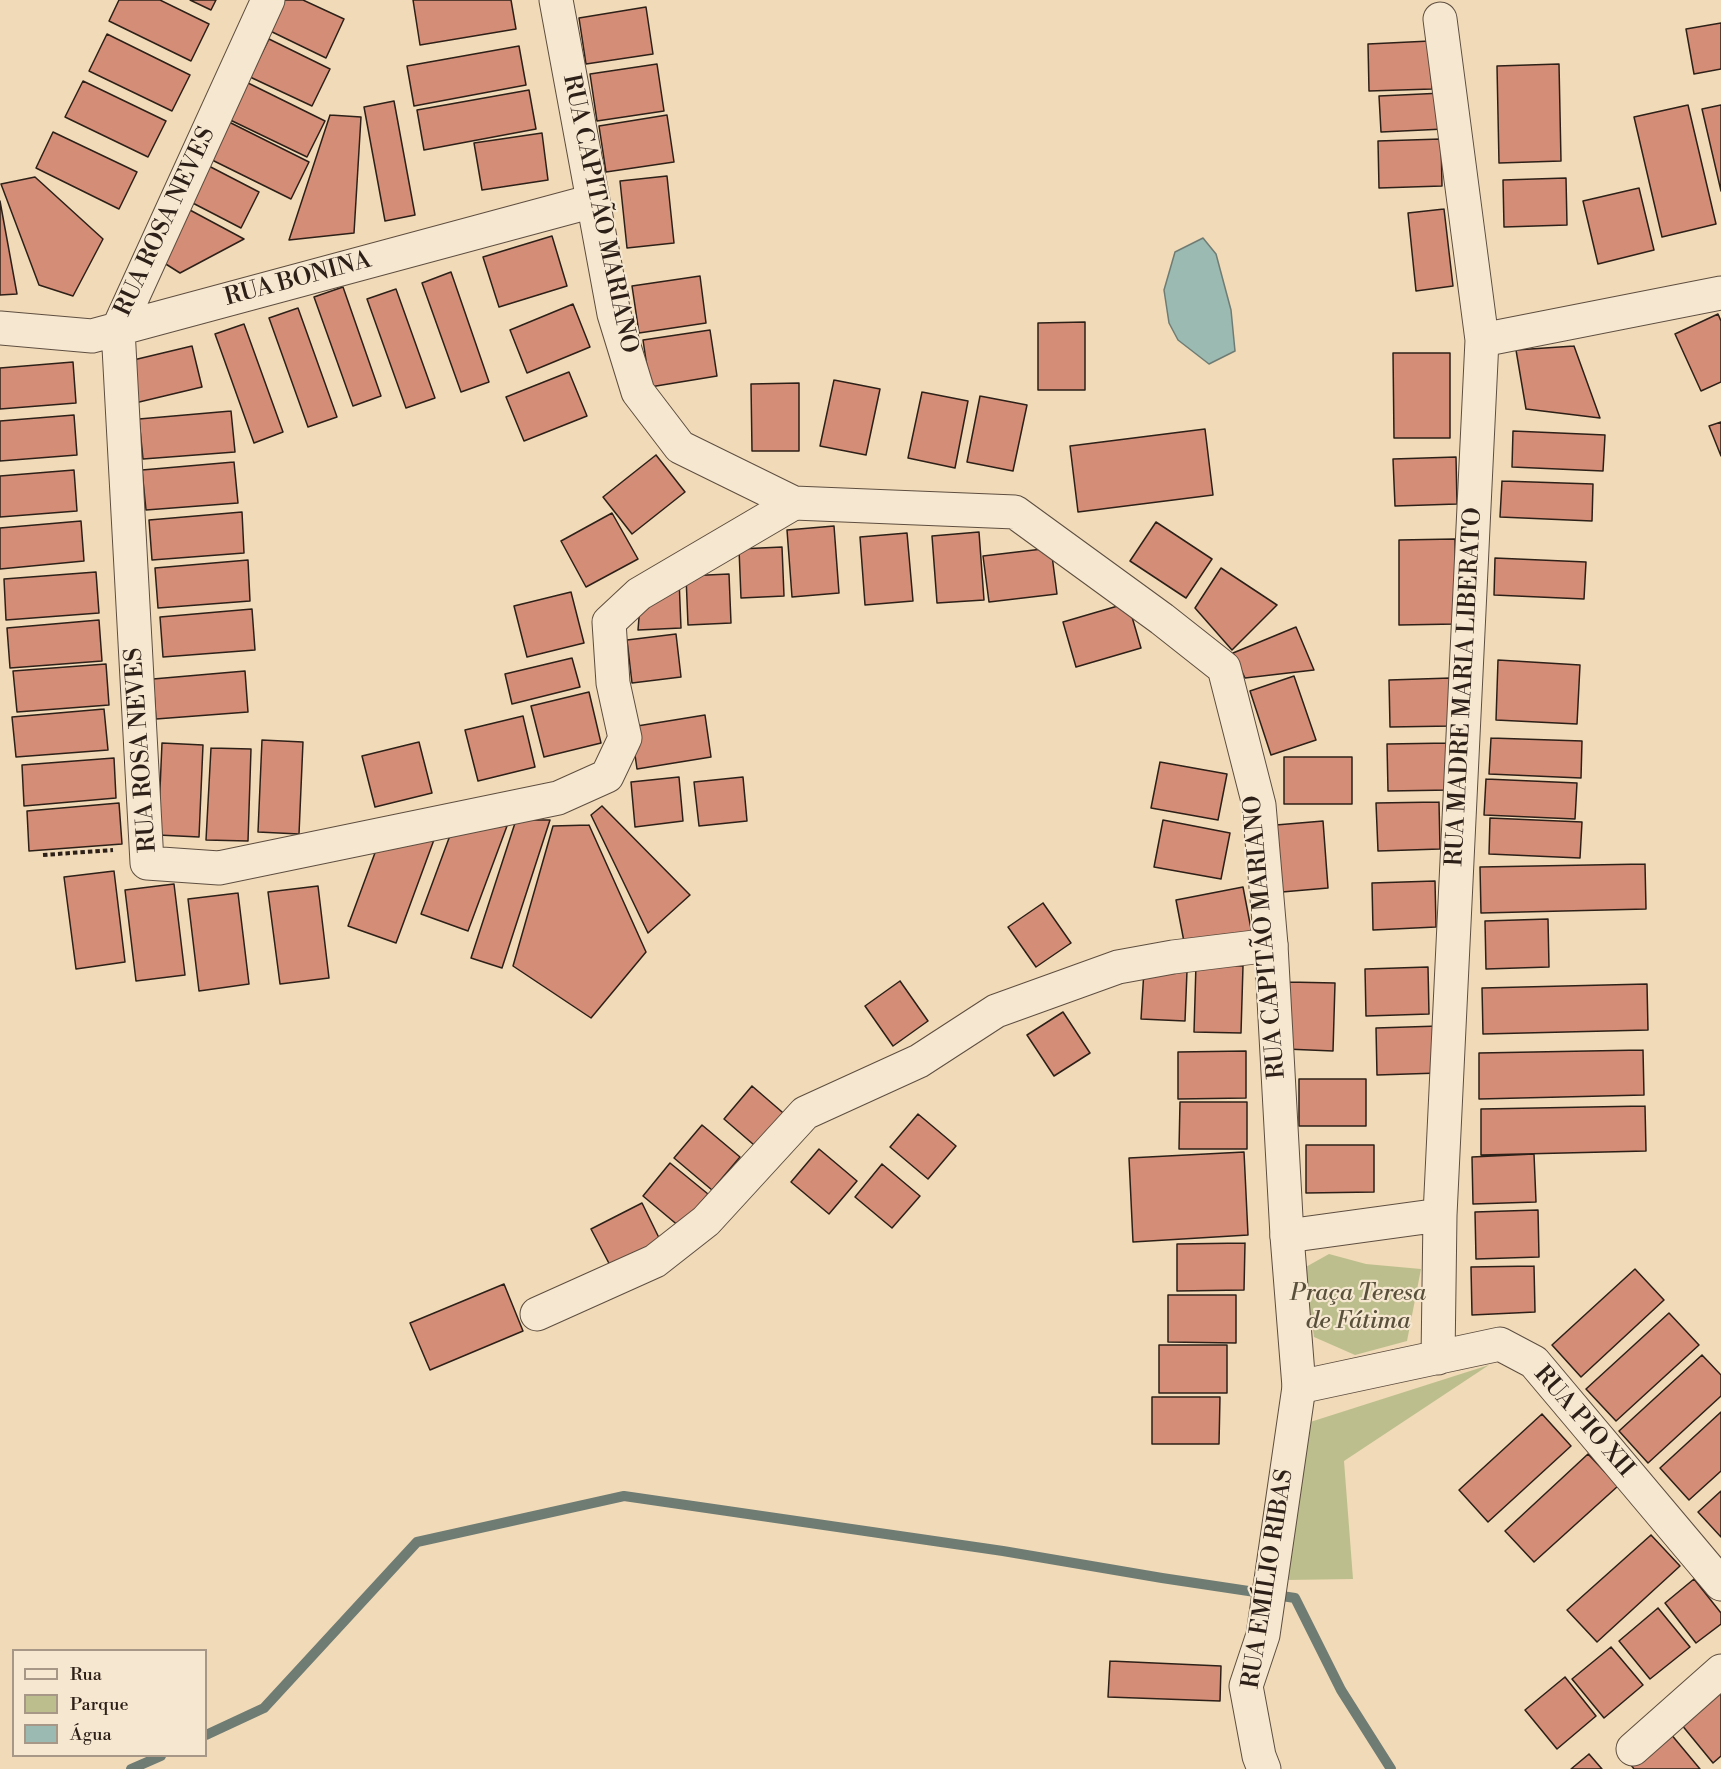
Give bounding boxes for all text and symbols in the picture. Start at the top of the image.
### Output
street label: RUA CAPITÃO MARIANO [555,72,643,356]
street label: RUA ROSA NEVES [110,123,222,321]
street label: RUA BONINA [222,247,374,313]
street label: RUA MADRE MARIA LIBERATO [1441,507,1489,867]
street label: RUA ROSA NEVES [120,647,164,853]
street label: RUA CAPITÃO MARIANO [1239,794,1293,1080]
park label: Praça Teresa de Fátima [1290,1280,1426,1336]
street label: RUA PIO XII [1527,1361,1639,1483]
street label: RUA EMÍLIO RIBAS [1237,1467,1301,1691]
legend [12,1649,207,1757]
text: Rua [70,1663,102,1686]
text: Parque [70,1693,129,1716]
text: Água [70,1723,112,1746]

